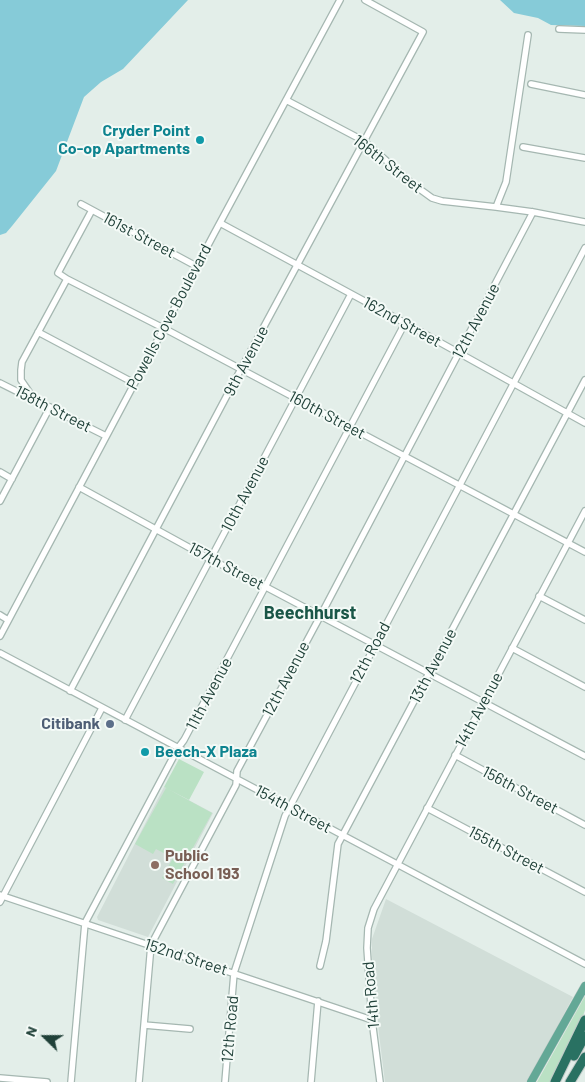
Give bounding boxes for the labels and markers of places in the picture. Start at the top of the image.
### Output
place label: Cryder Point Co-op Apartments [58,121,190,159]
marker: Cryder Point Co-op Apartments [194,134,206,146]
place label: Citibank [41,714,100,734]
marker: Citibank [104,718,116,730]
place label: Beech-X Plaza [155,742,257,762]
marker: Beech-X Plaza [139,746,151,758]
place label: Public School 193 [165,846,240,884]
marker: Public School 193 [149,859,161,871]

